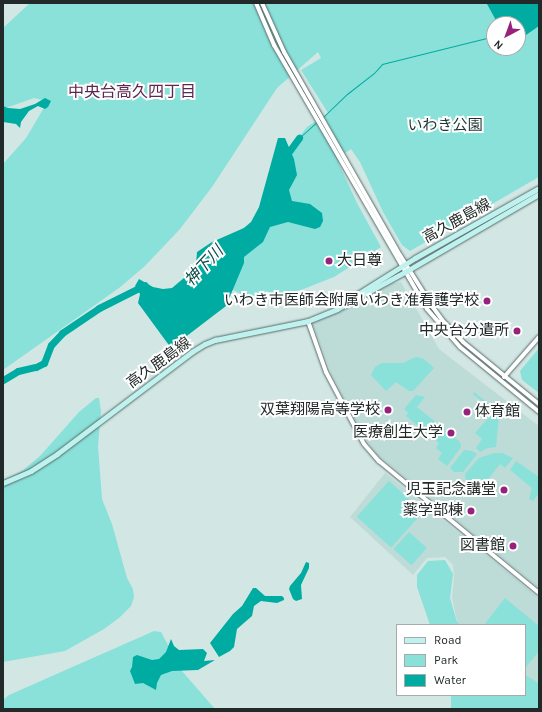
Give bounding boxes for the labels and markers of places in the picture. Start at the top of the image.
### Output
place label: 大日尊 [337,252,382,270]
marker: 大日尊 [324,256,334,266]
place label: いわき市医師会附属いわき准看護学校 [224,292,479,310]
marker: いわき市医師会附属いわき准看護学校 [482,296,492,306]
place label: 中央台分遣所 [419,322,509,340]
marker: 中央台分遣所 [512,326,522,336]
place label: 双葉翔陽高等学校 [260,401,380,419]
place label: 体育館 [475,403,520,421]
marker: 双葉翔陽高等学校 [383,405,393,415]
marker: 体育館 [462,407,472,417]
place label: 医療創生大学 [353,424,443,442]
marker: 医療創生大学 [446,428,456,438]
place label: 児玉記念講堂 [406,481,496,499]
marker: 児玉記念講堂 [499,485,509,495]
place label: 薬学部棟 [403,502,463,520]
marker: 薬学部棟 [466,506,476,516]
place label: 図書館 [460,537,505,555]
marker: 図書館 [508,541,518,551]

